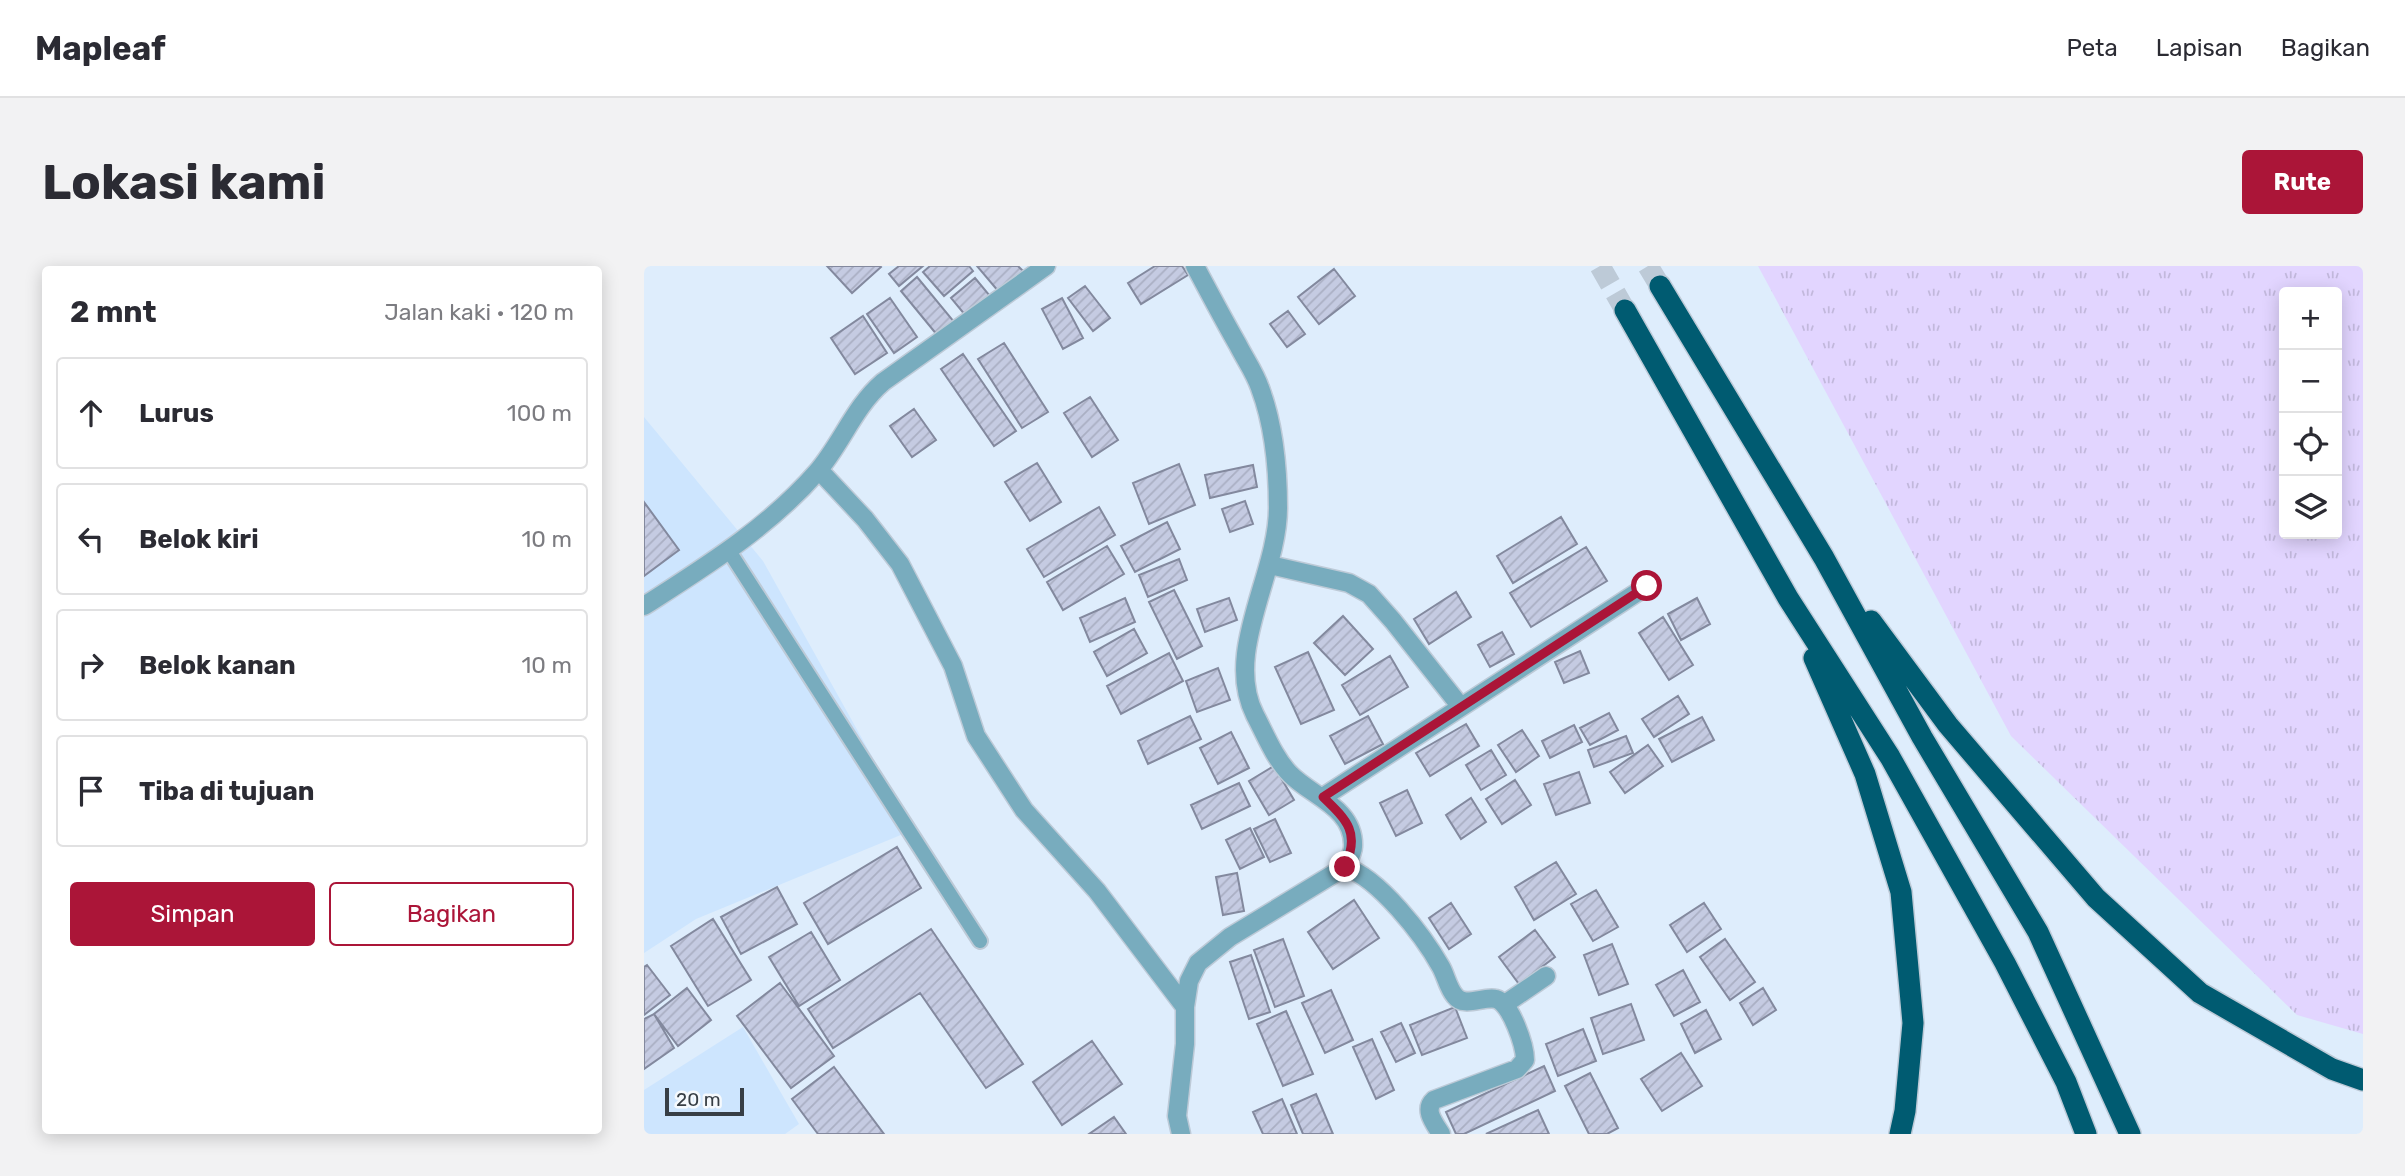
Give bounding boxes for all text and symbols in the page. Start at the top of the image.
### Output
text: Mapleaf [35,29,166,68]
text: Peta [2066,34,2118,62]
text: Lapisan [2156,34,2243,62]
text: Bagikan [2281,34,2370,62]
button: Rute [2242,150,2363,214]
text: Lokasi kami [42,153,326,211]
map controls [2279,287,2342,539]
button: + [2279,287,2342,350]
text: 2 mnt [70,294,157,330]
text: Jalan kaki · 120 m [384,298,574,326]
button: − [2279,350,2342,413]
icon: ahead [72,394,110,432]
text: Lurus [139,398,214,429]
text: 100 m [507,399,572,427]
button: locate [2279,413,2342,476]
button: layers [2279,476,2342,539]
icon: left [72,520,110,558]
text: Belok kiri [139,524,259,555]
text: 10 m [521,525,572,553]
route start [1631,570,1662,601]
icon: right [72,646,110,684]
text: Belok kanan [139,650,296,681]
text: 10 m [521,651,572,679]
icon: arrive [72,772,110,810]
text: Tiba di tujuan [139,776,314,807]
route end [1329,851,1360,882]
button: Simpan [70,882,315,946]
button: Bagikan [329,882,574,946]
scale bar [665,1085,744,1117]
text: 20 m [676,1088,721,1111]

